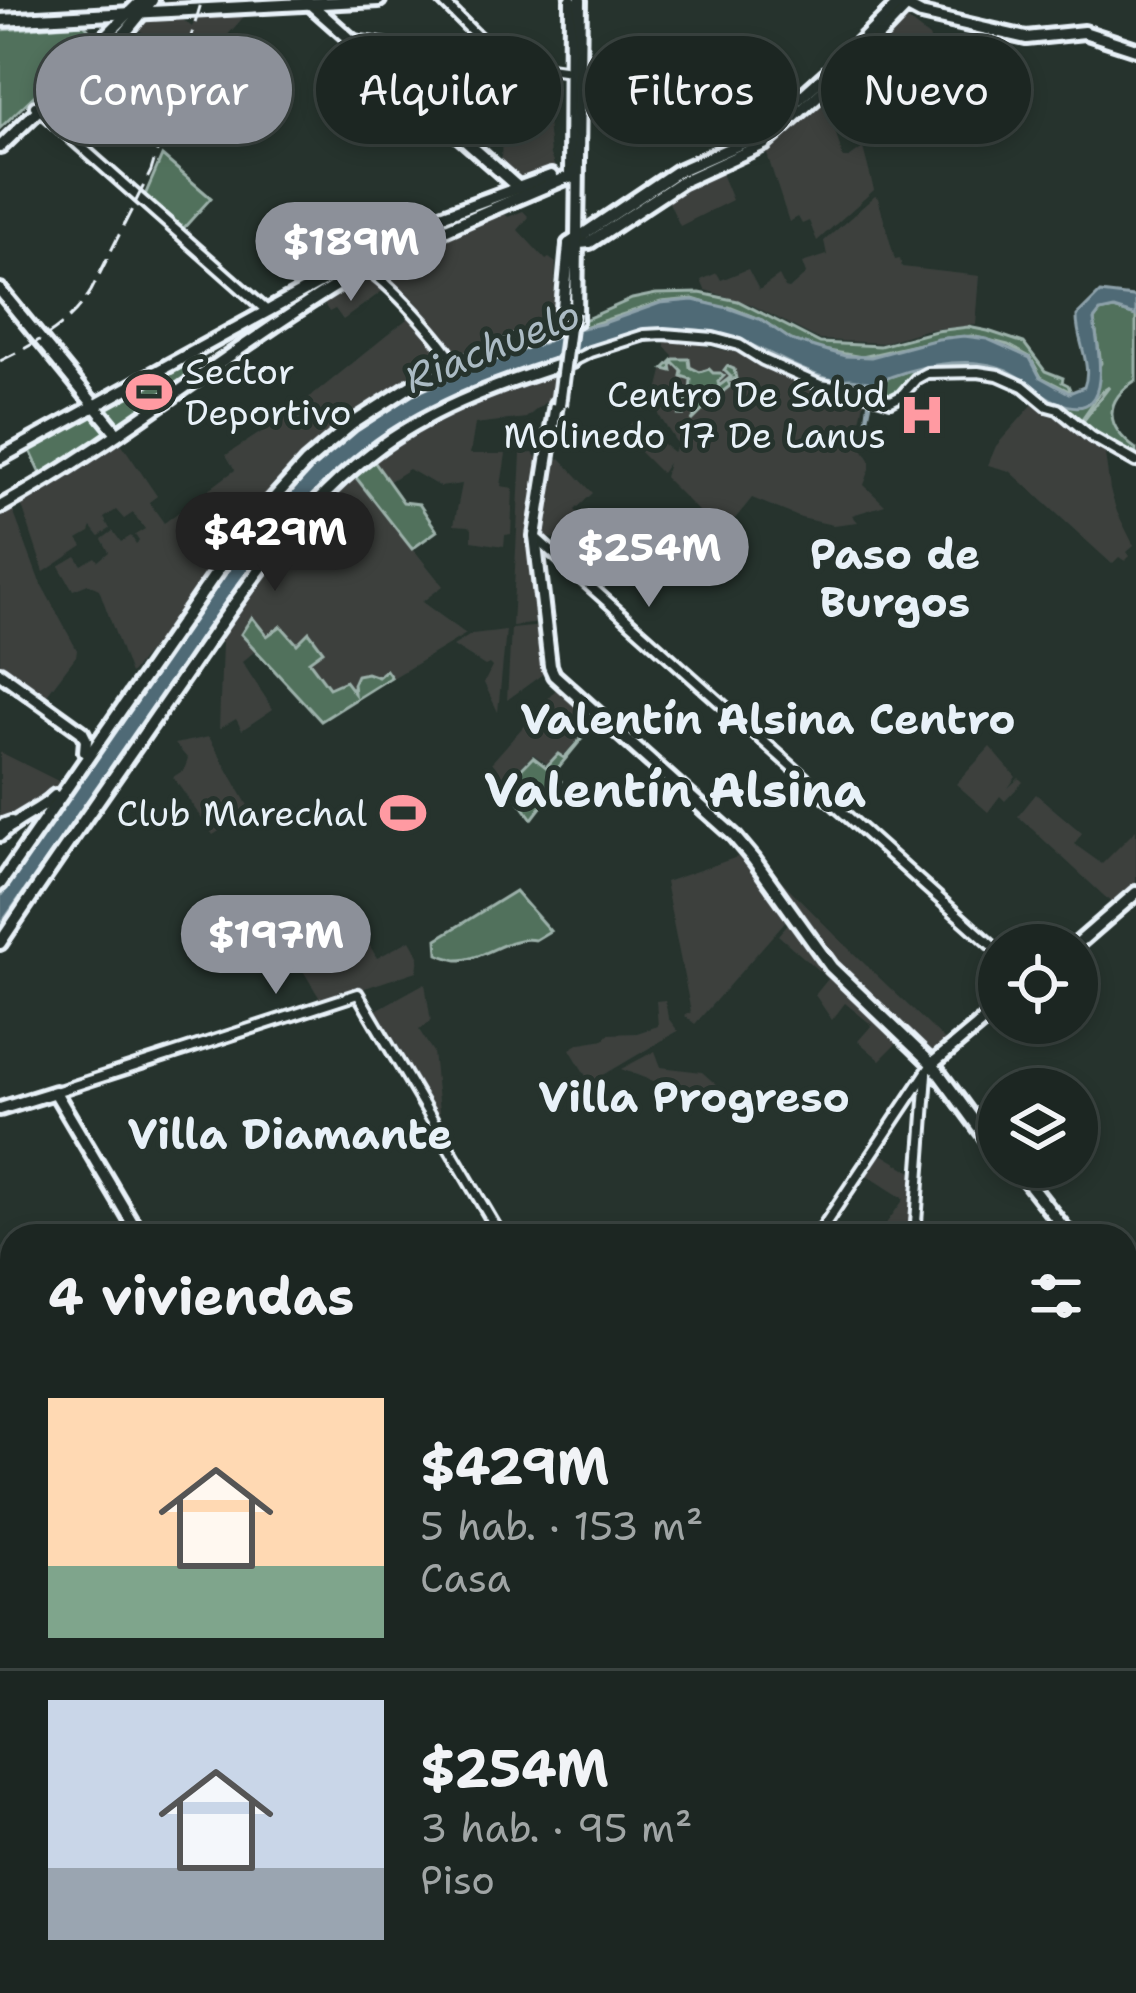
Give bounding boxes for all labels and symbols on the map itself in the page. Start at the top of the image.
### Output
pin: $189M [267,202,435,304]
water label: Riachuelo [397,287,587,405]
place label: Sector Deportivo [185,347,352,437]
sports icon: Sector Deportivo [124,367,174,417]
place label: Centro De Salud Molinedo 17 De Lanus [503,370,886,460]
hospital icon: Centro De Salud Molinedo 17 De Lanus [897,390,947,440]
pin: $429M [191,492,359,594]
pin: $254M [565,508,733,610]
district label: Paso de Burgos [810,526,980,630]
district label: Valentín Alsina Centro [520,691,1016,747]
district label: Valentín Alsina [484,758,866,822]
sports icon: Club Marechal [378,788,428,838]
place label: Club Marechal [117,789,367,838]
pin: $197M [192,895,360,997]
district label: Villa Progreso [538,1069,850,1125]
district label: Villa Diamante [127,1106,453,1162]

